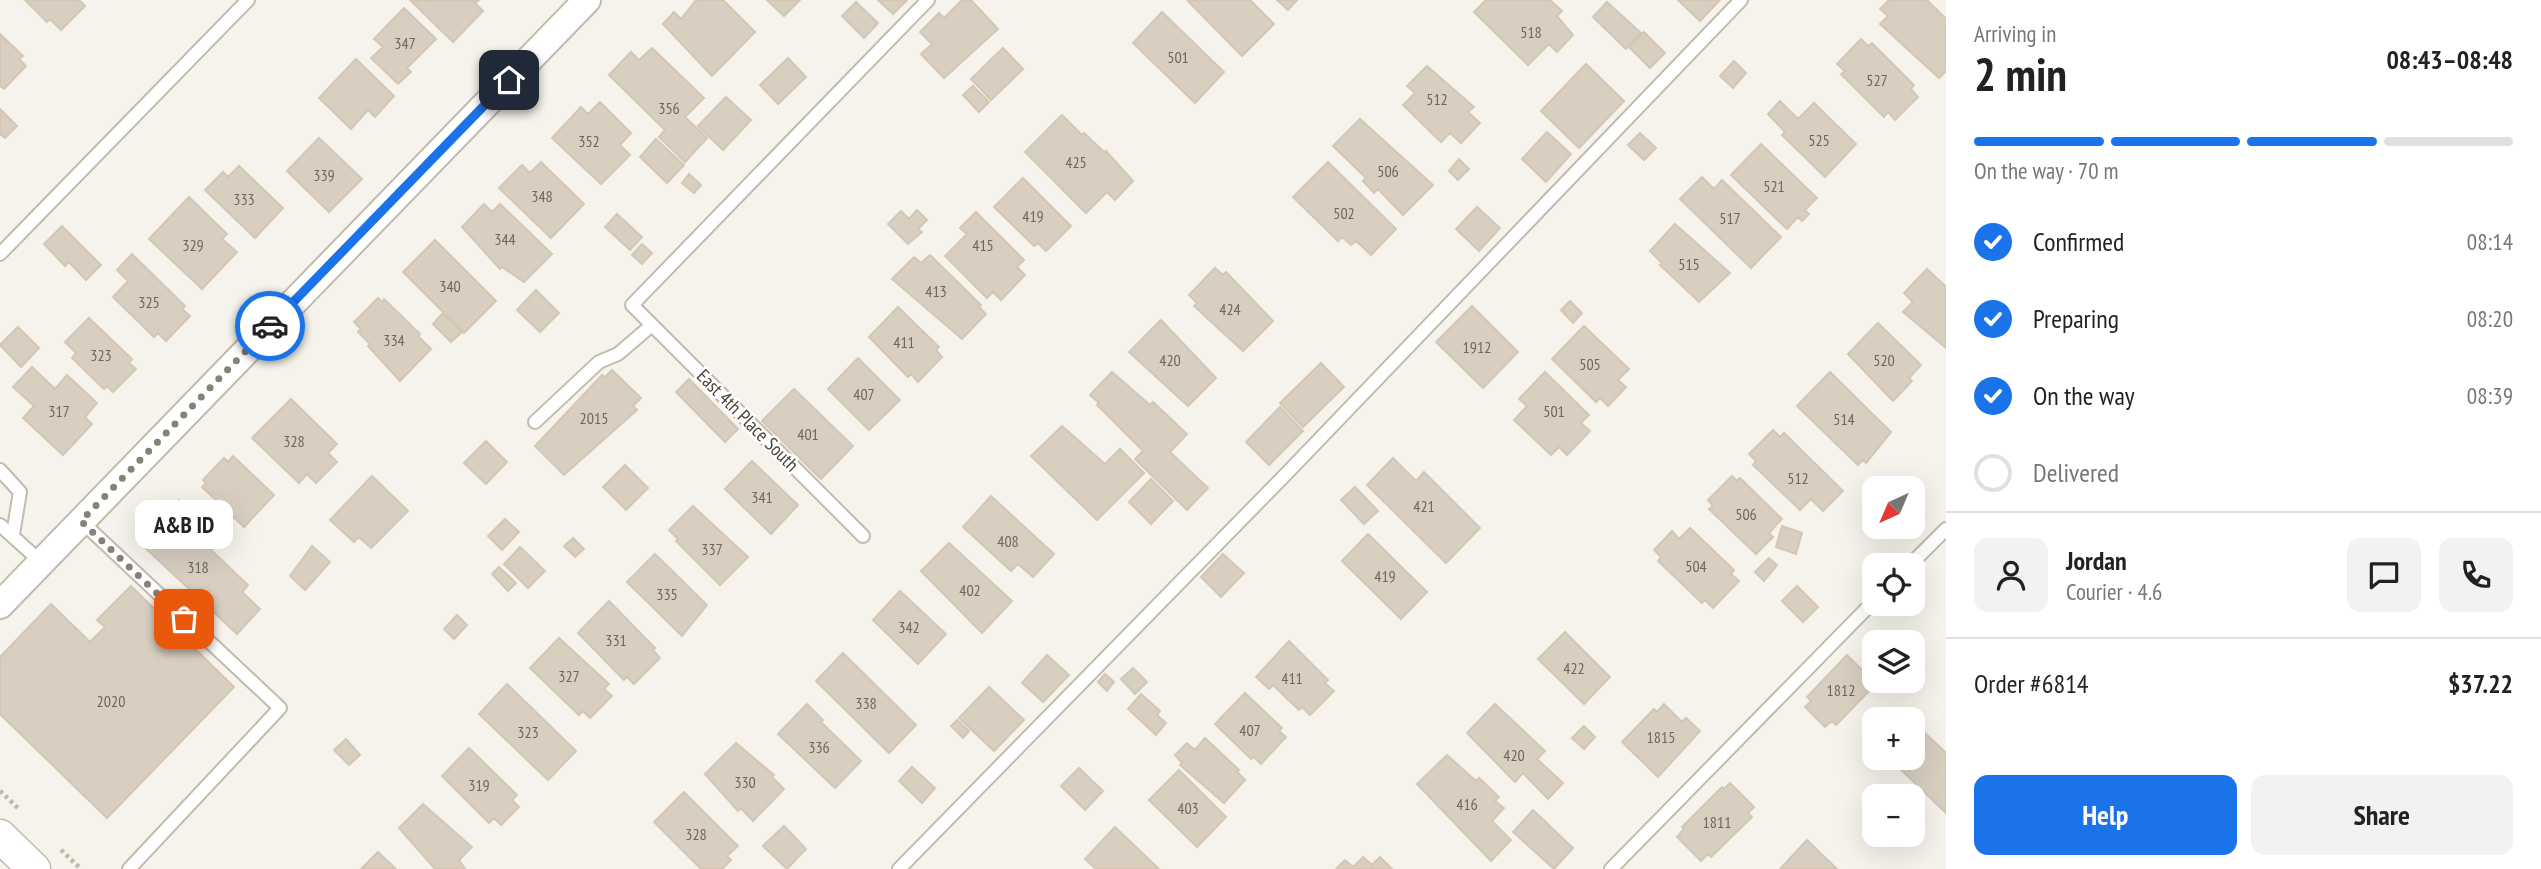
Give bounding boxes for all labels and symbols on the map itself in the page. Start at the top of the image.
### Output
house number: 518 [1520,22,1542,42]
house number: 347 [394,33,416,53]
house number: 501 [1167,47,1189,67]
pin [479,50,539,110]
house number: 527 [1866,70,1888,90]
house number: 512 [1426,89,1448,109]
house number: 356 [658,98,680,118]
house number: 525 [1808,130,1830,150]
house number: 352 [578,131,600,151]
house number: 425 [1065,152,1087,172]
house number: 506 [1377,161,1399,181]
house number: 339 [313,165,335,185]
house number: 521 [1763,176,1785,196]
house number: 348 [531,186,553,206]
house number: 333 [233,189,255,209]
house number: 502 [1333,203,1355,223]
house number: 419 [1022,206,1044,226]
house number: 517 [1719,208,1741,228]
house number: 344 [494,229,516,249]
house number: 329 [182,235,204,255]
house number: 415 [972,235,994,255]
house number: 515 [1678,254,1700,274]
house number: 340 [439,276,461,296]
house number: 413 [925,281,947,301]
courier [235,291,305,361]
house number: 325 [138,292,160,312]
house number: 424 [1219,299,1241,319]
house number: 334 [383,330,405,350]
house number: 411 [893,332,915,352]
house number: 1912 [1463,337,1491,357]
house number: 323 [90,345,112,365]
house number: 420 [1159,350,1181,370]
house number: 520 [1873,350,1895,370]
house number: 505 [1579,354,1601,374]
street label: East 4th Place South [692,364,804,476]
house number: 407 [853,384,875,404]
house number: 317 [48,401,70,421]
house number: 501 [1543,401,1565,421]
house number: 2015 [580,408,608,428]
house number: 514 [1833,409,1855,429]
house number: 401 [797,424,819,444]
house number: 328 [283,431,305,451]
house number: 512 [1787,468,1809,488]
north arrow [1862,476,1925,539]
house number: 341 [751,487,773,507]
house number: 421 [1413,496,1435,516]
callout: A&B ID [135,500,233,549]
house number: 506 [1735,504,1757,524]
house number: 408 [997,531,1019,551]
house number: 337 [701,539,723,559]
house number: 504 [1685,556,1707,576]
house number: 318 [187,557,209,577]
house number: 419 [1374,566,1396,586]
house number: 402 [959,580,981,600]
house number: 335 [656,584,678,604]
pin [154,589,214,649]
house number: 342 [898,617,920,637]
house number: 331 [605,630,627,650]
house number: 422 [1563,658,1585,678]
house number: 327 [558,666,580,686]
house number: 411 [1281,668,1303,688]
house number: 1812 [1827,680,1855,700]
house number: 2020 [97,691,125,711]
house number: 338 [855,693,877,713]
house number: 407 [1239,720,1261,740]
house number: 323 [517,722,539,742]
house number: 1815 [1647,727,1675,747]
house number: 336 [808,737,830,757]
house number: 420 [1503,745,1525,765]
house number: 330 [734,772,756,792]
house number: 319 [468,775,490,795]
house number: 416 [1456,794,1478,814]
house number: 403 [1177,798,1199,818]
house number: 1811 [1703,812,1731,832]
house number: 328 [685,824,707,844]

